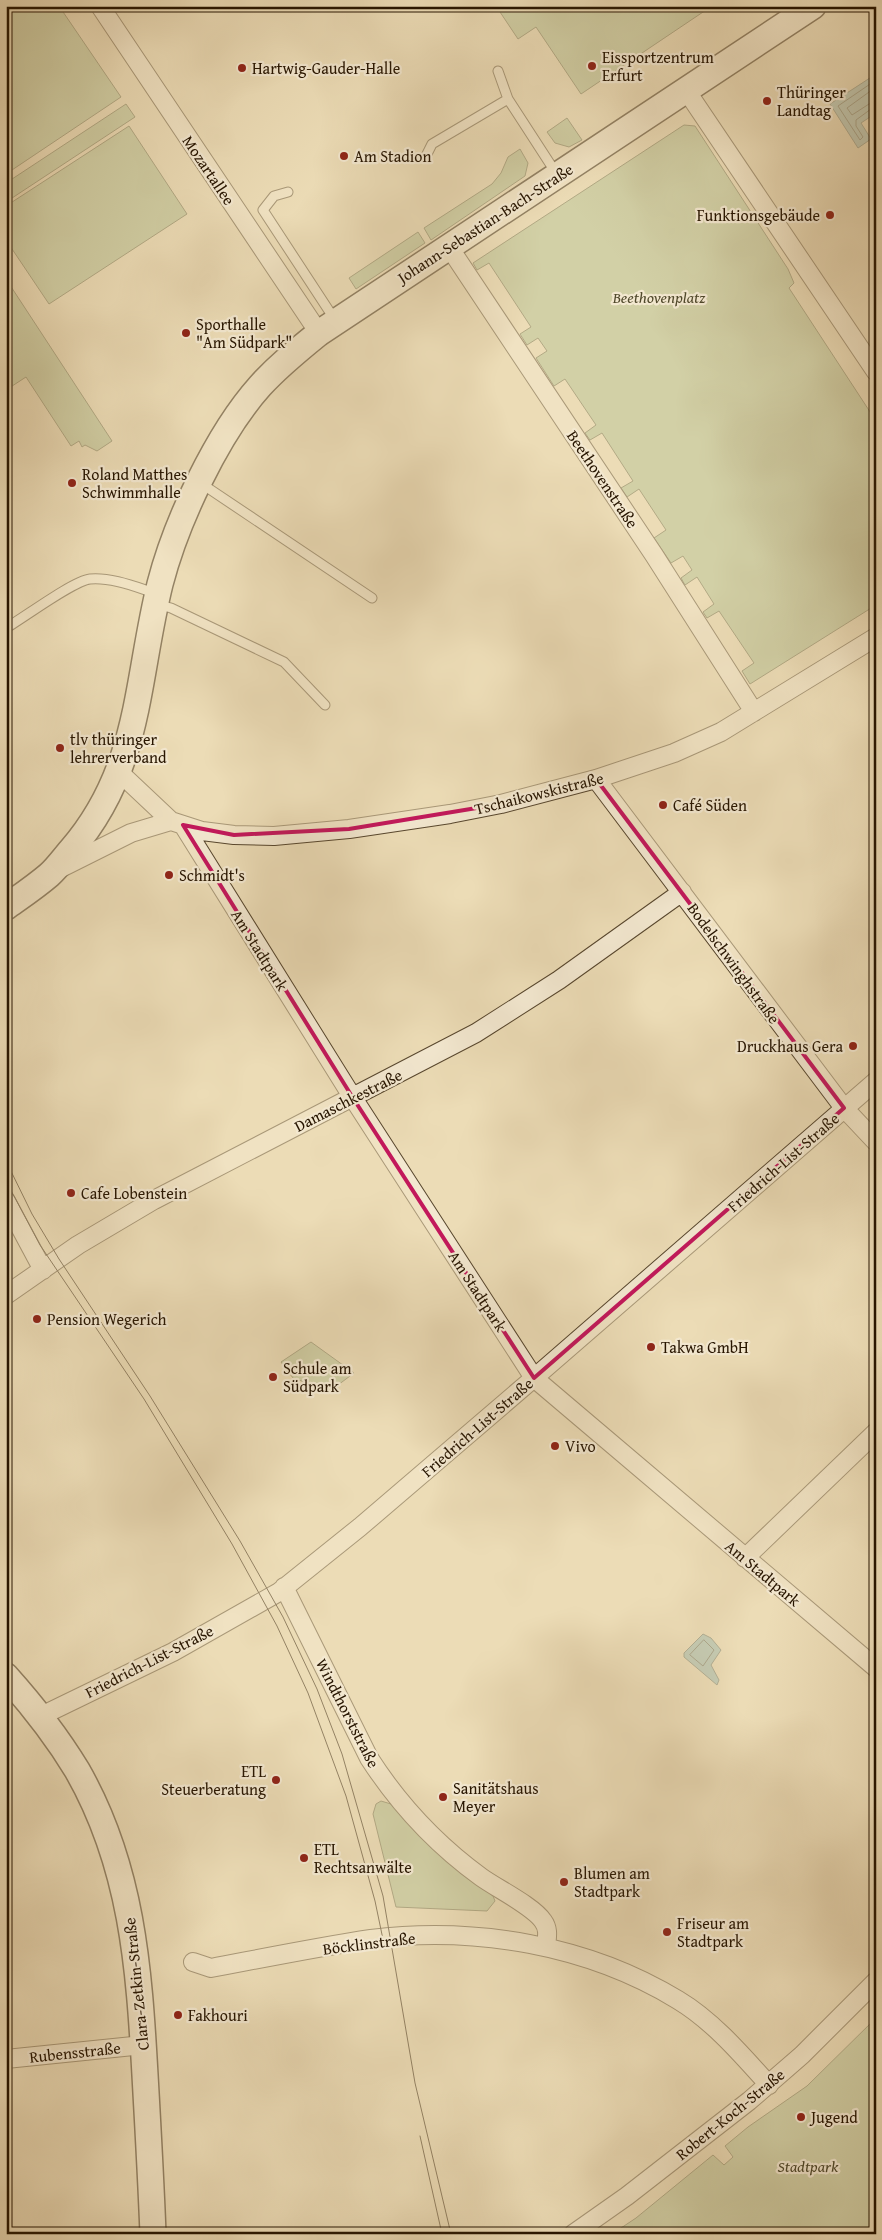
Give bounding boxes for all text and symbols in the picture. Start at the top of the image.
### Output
place label: Eissportzentrum Erfurt [602,45,714,87]
place label: Hartwig-Gauder-Halle [252,56,400,80]
marker: Eissportzentrum Erfurt [586,60,598,72]
marker: Hartwig-Gauder-Halle [236,62,248,74]
place label: Thüringer Landtag [777,80,846,122]
marker: Thüringer Landtag [761,95,773,107]
street label: Mozartallee [177,130,241,210]
place label: Am Stadion [354,144,432,168]
marker: Am Stadion [338,150,350,162]
street label: Johann-Sebastian-Bach-Straße [391,157,578,290]
place label: Funktionsgebäude [697,203,820,227]
marker: Funktionsgebäude [824,209,836,221]
park label: Beethovenplatz [612,285,706,309]
place label: Sporthalle "Am Südpark" [196,312,292,354]
marker: Sporthalle "Am Südpark" [180,327,192,339]
street label: Beethovenstraße [561,425,645,533]
place label: Roland Matthes Schwimmhalle [82,462,187,504]
marker: Roland Matthes Schwimmhalle [66,477,78,489]
place label: tlv thüringer lehrerverband [70,727,167,769]
marker: tlv thüringer lehrerverband [54,742,66,754]
street label: Tschaikowskistraße [472,765,606,821]
place label: Café Süden [673,793,747,817]
marker: Café Süden [657,799,669,811]
place label: Schmidt's [179,863,245,887]
marker: Schmidt's [163,869,175,881]
street label: Bodelschwinghstraße [682,897,786,1029]
street label: Am Stadtpark [225,904,295,996]
place label: Druckhaus Gera [737,1034,843,1058]
marker: Druckhaus Gera [847,1040,859,1052]
street label: Damaschkestraße [290,1062,406,1138]
street label: Friedrich-List-Straße [722,1107,844,1217]
place label: Cafe Lobenstein [81,1181,187,1205]
marker: Cafe Lobenstein [65,1187,77,1199]
street label: Am Stadtpark [443,1246,514,1337]
place label: Pension Wegerich [47,1307,167,1331]
marker: Pension Wegerich [31,1313,43,1325]
place label: Takwa GmbH [661,1335,749,1359]
marker: Takwa GmbH [645,1341,657,1353]
place label: Schule am Südpark [283,1356,351,1398]
marker: Schule am Südpark [267,1371,279,1383]
street label: Friedrich-List-Straße [416,1372,538,1482]
place label: Vivo [565,1434,596,1458]
marker: Vivo [549,1440,561,1452]
street label: Am Stadtpark [720,1534,807,1612]
street label: Friedrich-List-Straße [81,1618,217,1704]
street label: Windthorststraße [310,1654,386,1772]
place label: ETL Steuerberatung [161,1759,266,1801]
marker: ETL Steuerberatung [270,1774,282,1786]
place label: Sanitätshaus Meyer [453,1776,539,1818]
marker: Sanitätshaus Meyer [437,1791,449,1803]
place label: ETL Rechtsanwälte [314,1837,412,1879]
marker: ETL Rechtsanwälte [298,1852,310,1864]
place label: Blumen am Stadtpark [574,1861,650,1903]
marker: Blumen am Stadtpark [558,1876,570,1888]
place label: Friseur am Stadtpark [677,1911,749,1953]
street label: Clara-Zetkin-Straße [117,1916,155,2052]
street label: Böcklinstraße [321,1925,417,1961]
marker: Friseur am Stadtpark [661,1926,673,1938]
place label: Fakhouri [188,2003,248,2027]
marker: Fakhouri [172,2009,184,2021]
street label: Rubensstraße [28,2035,122,2069]
street label: Robert-Koch-Straße [670,2062,790,2166]
place label: Jugend [809,2105,858,2129]
marker: Jugend [795,2111,807,2123]
park label: Stadtpark [778,2154,839,2178]

